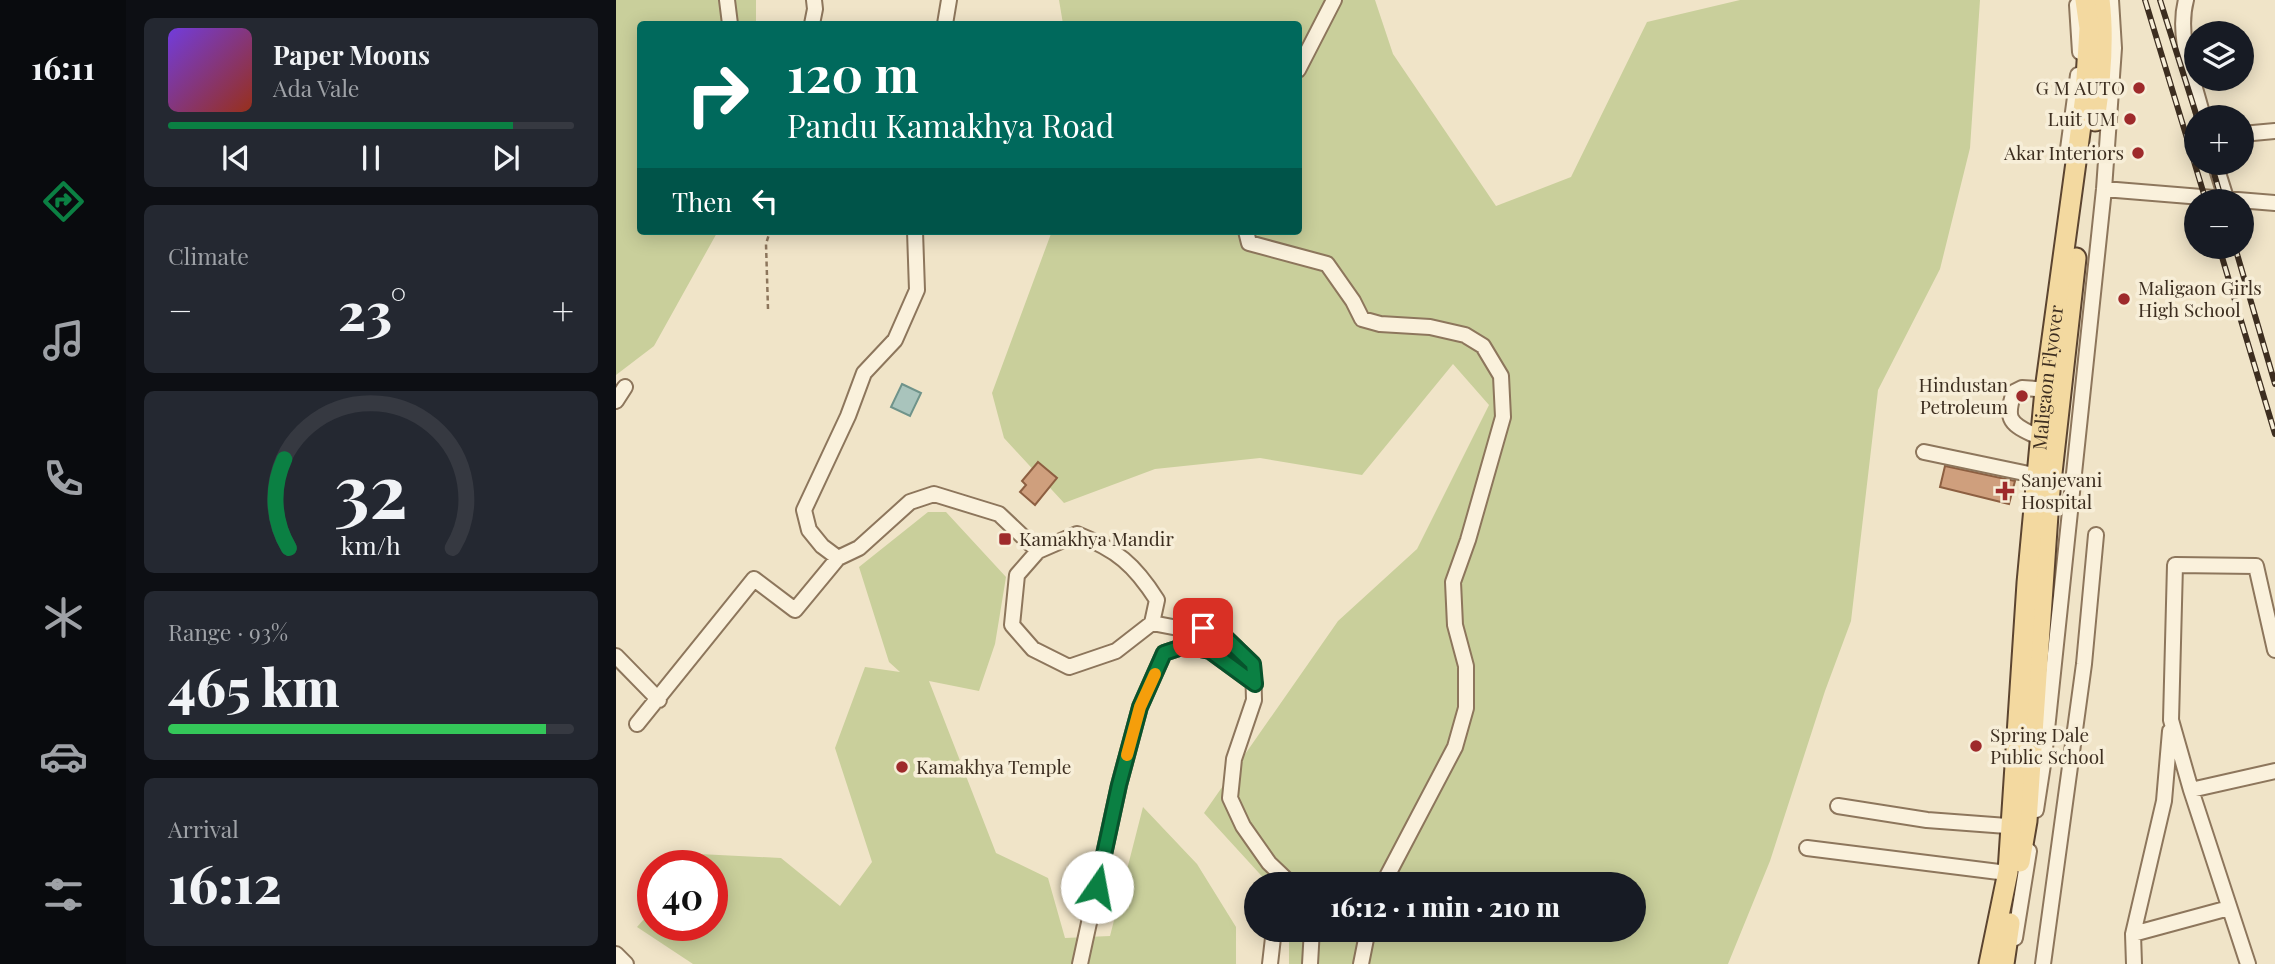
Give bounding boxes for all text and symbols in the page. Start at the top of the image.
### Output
map controls [2184,21,2254,259]
button: layers [2184,21,2254,91]
text: Paper Moons [273,37,430,72]
text: 120 m [787,40,919,105]
text: 16:11 [31,45,95,88]
icon: right [672,49,763,140]
text: Ada Vale [273,72,360,103]
place label: G M AUTO [2035,74,2125,100]
marker: G M AUTO [2131,80,2147,96]
text: Pandu Kamakhya Road [787,103,1114,146]
place label: Luit UM [2048,105,2116,131]
button: + [2184,105,2254,175]
marker: Luit UM [2122,111,2138,127]
icon: previous [217,139,255,177]
icon: pause [352,139,390,177]
icon: next [487,139,525,177]
place label: Akar Interiors [2003,139,2124,165]
marker: Akar Interiors [2130,145,2146,161]
icon: directions [39,177,88,226]
icon: left [746,182,784,220]
text: Then [672,184,732,219]
button: − [2184,189,2254,259]
text: Climate [168,240,249,271]
place label: Maligaon Girls High School [2138,274,2262,322]
text: 23° [338,275,406,344]
text: − [168,284,193,335]
text: + [552,284,574,335]
marker: Maligaon Girls High School [2116,291,2132,307]
street label: Maligaon Flyover [2025,303,2068,451]
icon: music [39,316,88,365]
place label: Hindustan Petroleum [1919,371,2009,419]
marker: Hindustan Petroleum [2014,388,2030,404]
text: 32 [334,439,408,536]
icon: phone [39,454,88,503]
place label: Sanjevani Hospital [2021,466,2103,514]
marker: Sanjevani Hospital [1995,481,2015,501]
place label: Kamakhya Mandir [1019,525,1174,551]
text: km/h [341,528,401,561]
marker: Kamakhya Mandir [997,531,1013,547]
icon: climate [39,593,88,642]
pin [1173,598,1233,658]
icon: arrive [1184,609,1222,647]
text: Range · 93% [168,616,288,647]
text: 465 km [168,651,340,720]
place label: Spring Dale Public School [1990,721,2105,769]
icon: car [39,732,88,781]
marker: Spring Dale Public School [1968,738,1984,754]
place label: Kamakhya Temple [916,753,1071,779]
marker: Kamakhya Temple [894,759,910,775]
text: Arrival [168,813,239,844]
text: 16:12 [168,848,282,917]
speed limit sign: 40 [637,850,728,941]
position arrow [1060,850,1134,924]
icon: filters [39,870,88,919]
text: 16:12 · 1 min · 210 m [1330,889,1560,924]

